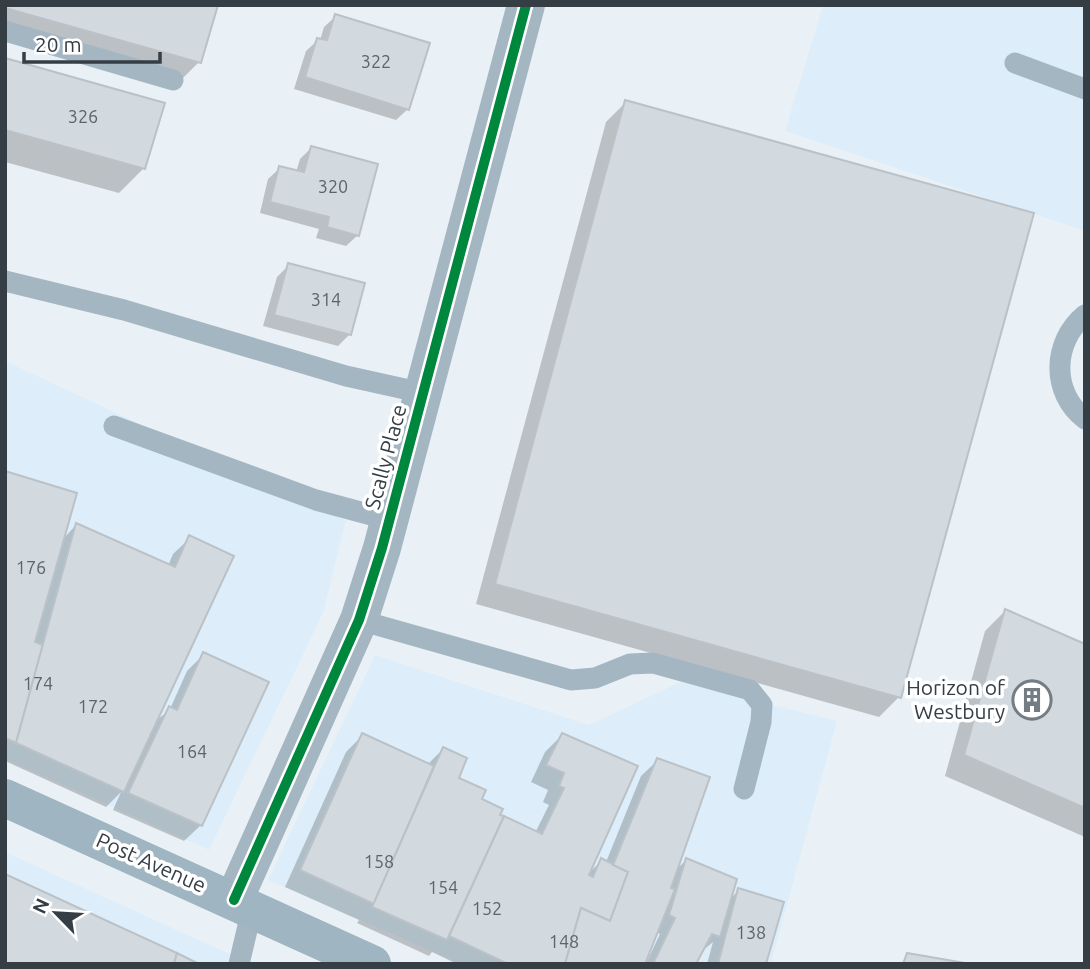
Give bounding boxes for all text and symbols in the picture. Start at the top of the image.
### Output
scale bar [24,21,161,65]
text: 20 m [35,32,82,56]
house number: 322 [361,51,391,71]
house number: 326 [68,106,98,126]
house number: 320 [318,176,348,196]
house number: 314 [311,289,341,309]
street label: Scally Place [360,402,411,512]
house number: 176 [16,557,46,577]
house number: 174 [23,673,53,693]
place label: Horizon of Westbury [906,675,1006,723]
building icon: Horizon of Westbury [1011,679,1053,721]
house number: 172 [78,696,108,716]
house number: 164 [177,741,207,761]
street label: Post Avenue [93,827,210,897]
house number: 158 [364,851,394,871]
house number: 154 [428,877,458,897]
north arrow [21,878,91,948]
text: N [28,895,54,917]
house number: 152 [472,898,502,918]
house number: 138 [736,922,766,942]
house number: 148 [549,931,579,951]

